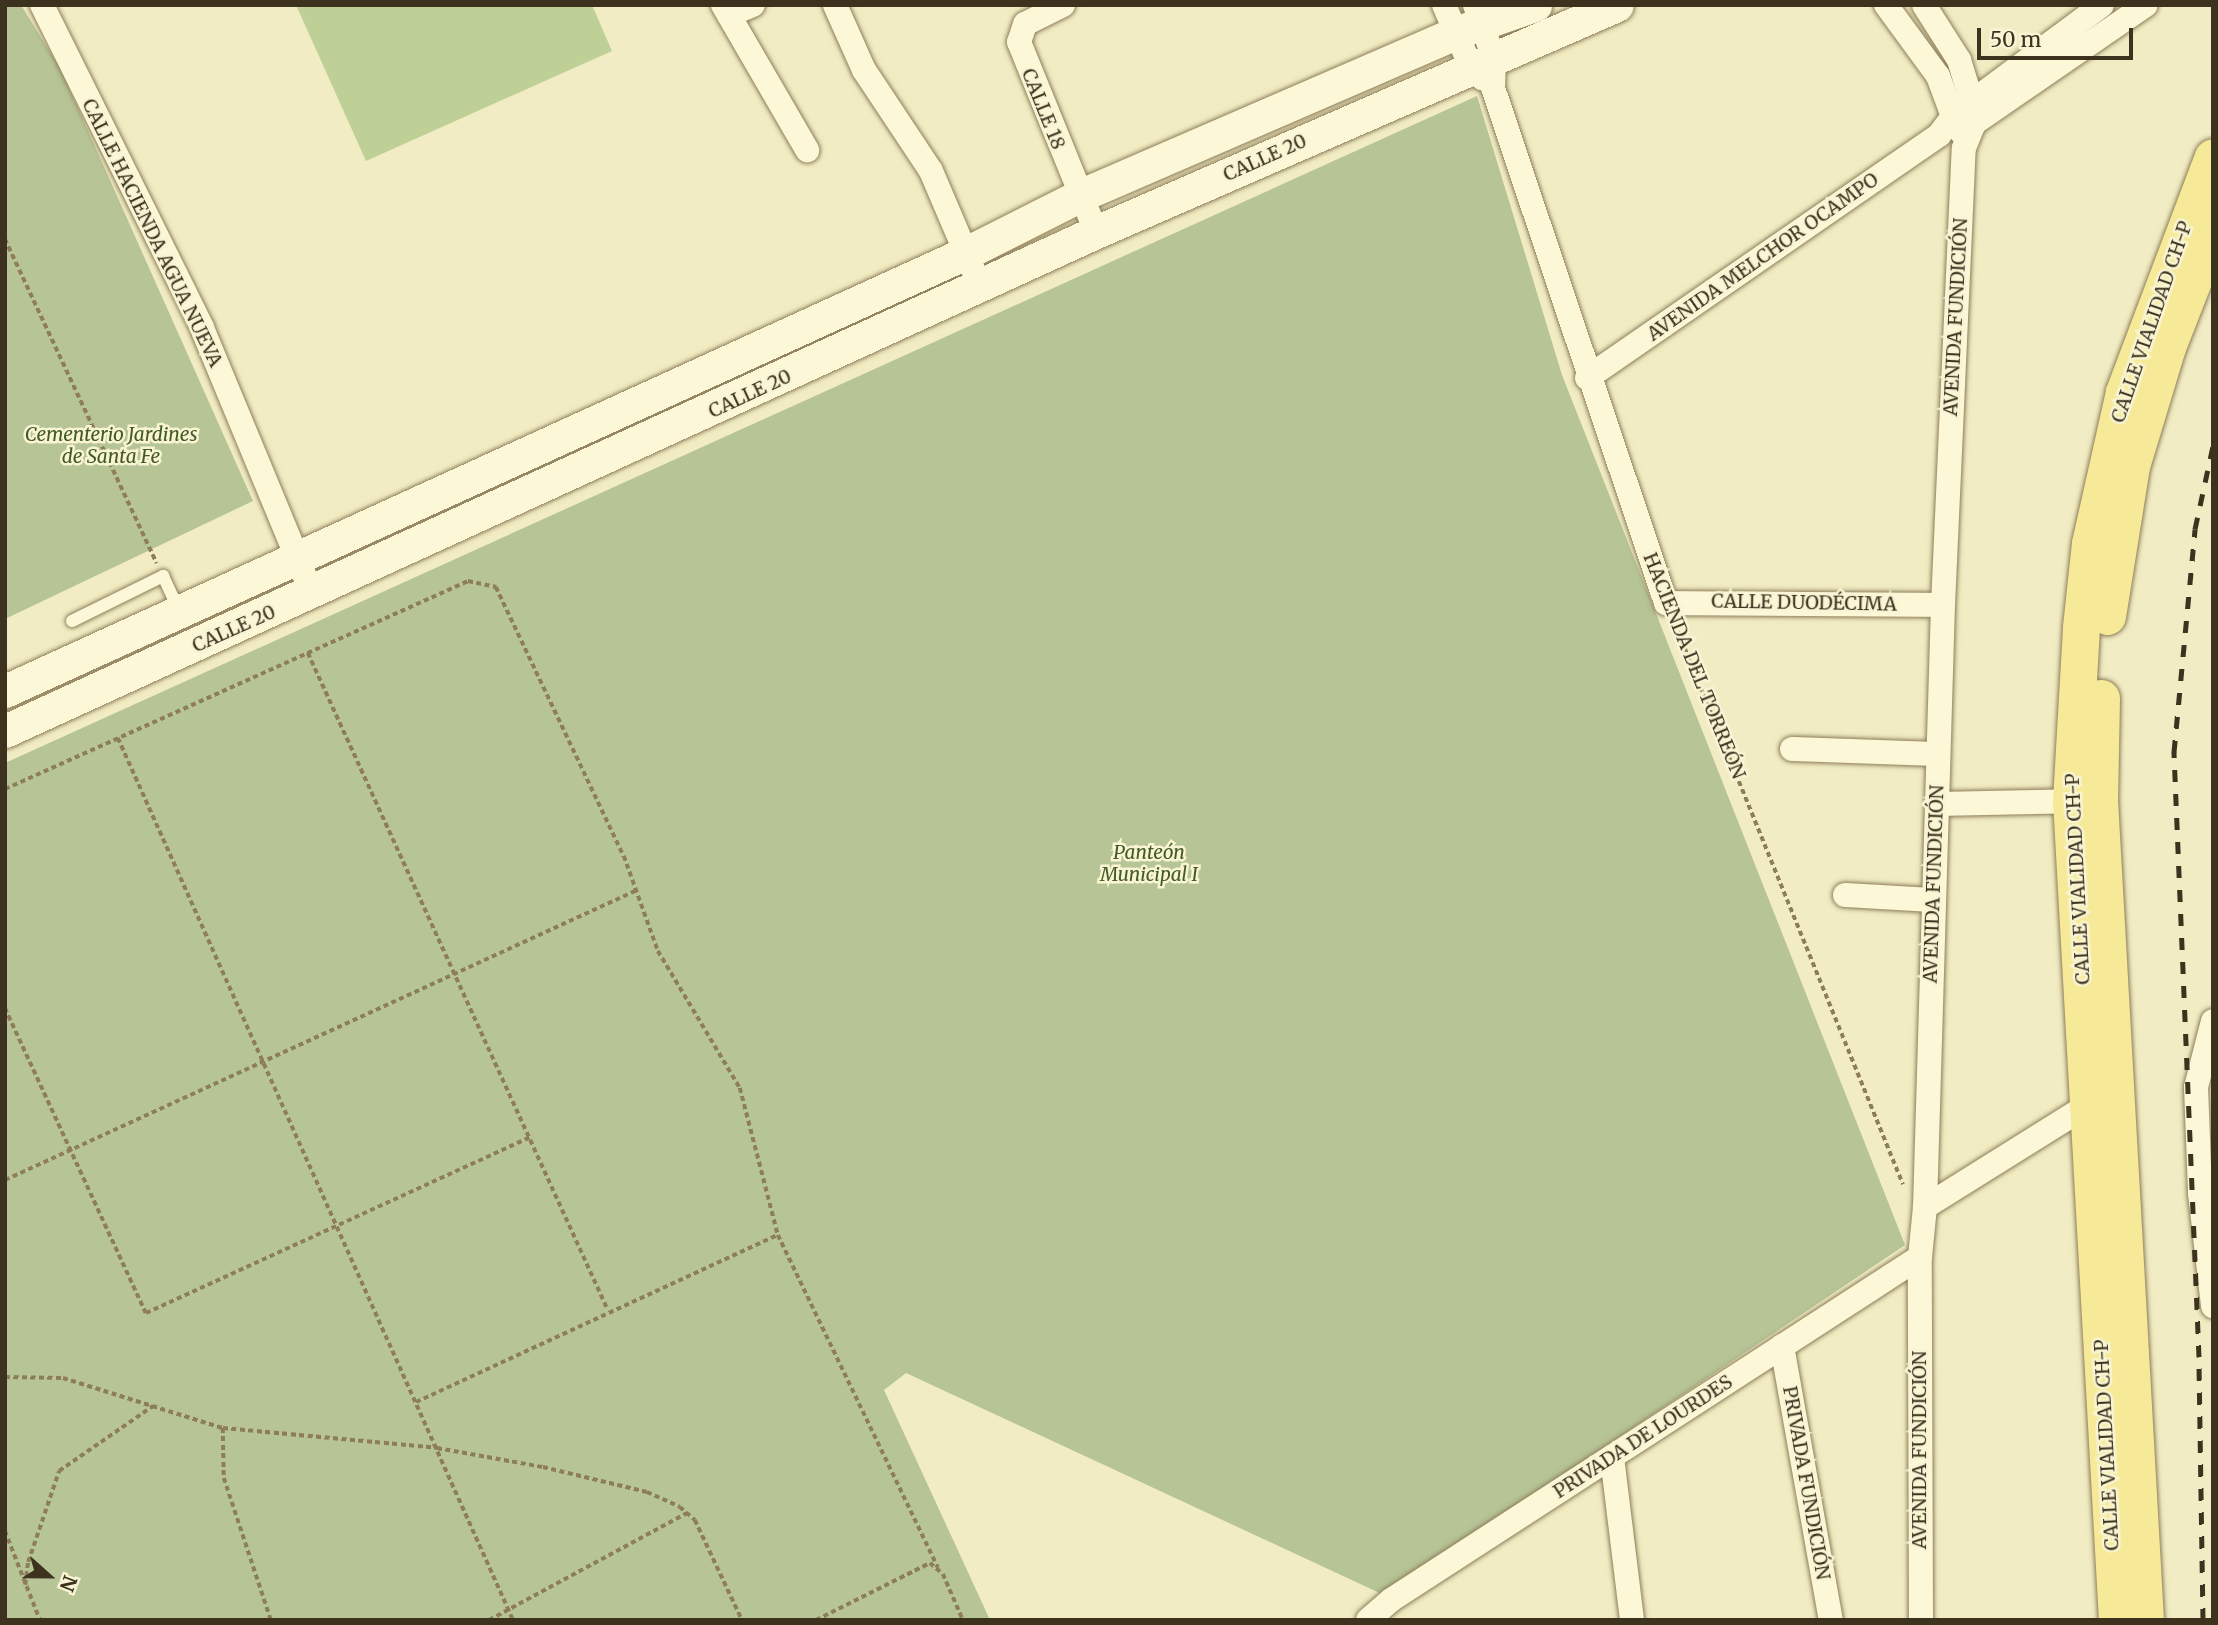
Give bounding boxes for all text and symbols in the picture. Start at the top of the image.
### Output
scale bar [1980,14,2136,58]
text: 50 m [1990,26,2041,53]
street label: CALLE 18 [1017,65,1069,153]
street label: CALLE HACIENDA AGUA NUEVA [77,95,227,371]
street label: CALLE 20 [1220,130,1310,186]
street label: AVENIDA MELCHOR OCAMPO [1643,168,1883,346]
street label: AVENIDA FUNDICIÓN [1939,217,1973,417]
street label: CALLE VIALIDAD CH-P [2107,218,2197,426]
street label: CALLE 20 [705,365,795,423]
park label: Cementerio Jardines de Santa Fe [25,424,197,468]
street label: HACIENDA DEL TORREÓN [1638,550,1750,782]
street label: CALLE DUODÉCIMA [1711,590,1897,616]
street label: CALLE 20 [189,601,279,657]
street label: CALLE VIALIDAD CH-P [2061,773,2095,985]
street label: AVENIDA FUNDICIÓN [1919,784,1949,984]
park label: Panteón Municipal I [1100,842,1198,886]
street label: CALLE VIALIDAD CH-P [2090,1339,2124,1551]
street label: AVENIDA FUNDICIÓN [1909,1351,1931,1549]
street label: PRIVADA DE LOURDES [1549,1371,1737,1503]
street label: PRIVADA FUNDICIÓN [1778,1384,1834,1582]
north arrow [14,1541,84,1611]
text: N [55,1572,83,1595]

